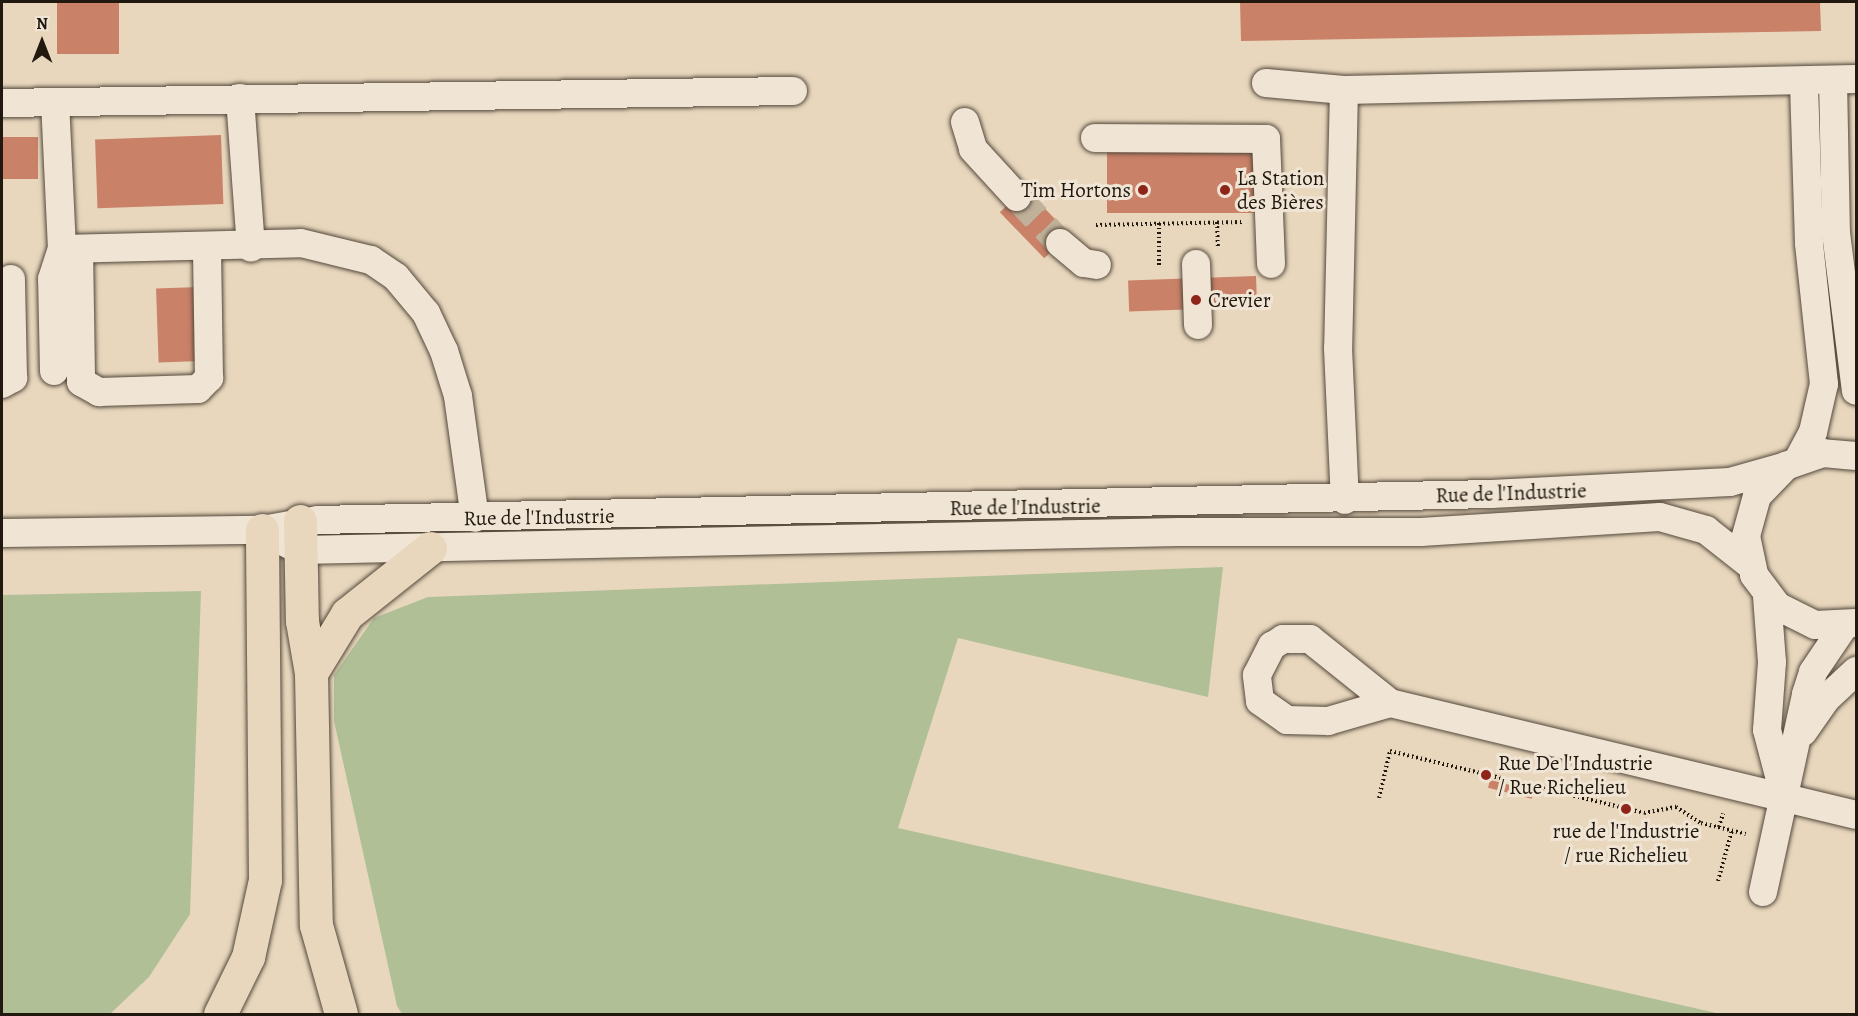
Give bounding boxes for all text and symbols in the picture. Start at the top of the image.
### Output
north arrow [12,12,72,72]
text: N [36,13,48,35]
place label: La Station des Bières [1237,165,1324,215]
place label: Tim Hortons [1021,177,1131,203]
marker: Tim Hortons [1136,183,1150,197]
marker: La Station des Bières [1218,183,1232,197]
place label: Crevier [1208,287,1271,313]
marker: Crevier [1189,293,1203,307]
street label: Rue de l'Industrie [1435,478,1587,508]
street label: Rue de l'Industrie [949,493,1101,521]
street label: Rue de l'Industrie [463,503,615,531]
place label: Rue De l'Industrie / Rue Richelieu [1498,750,1653,800]
marker: Rue De l'Industrie / Rue Richelieu [1479,768,1493,782]
marker: rue de l'Industrie / rue Richelieu [1619,802,1633,816]
place label: rue de l'Industrie / rue Richelieu [1553,818,1699,868]

